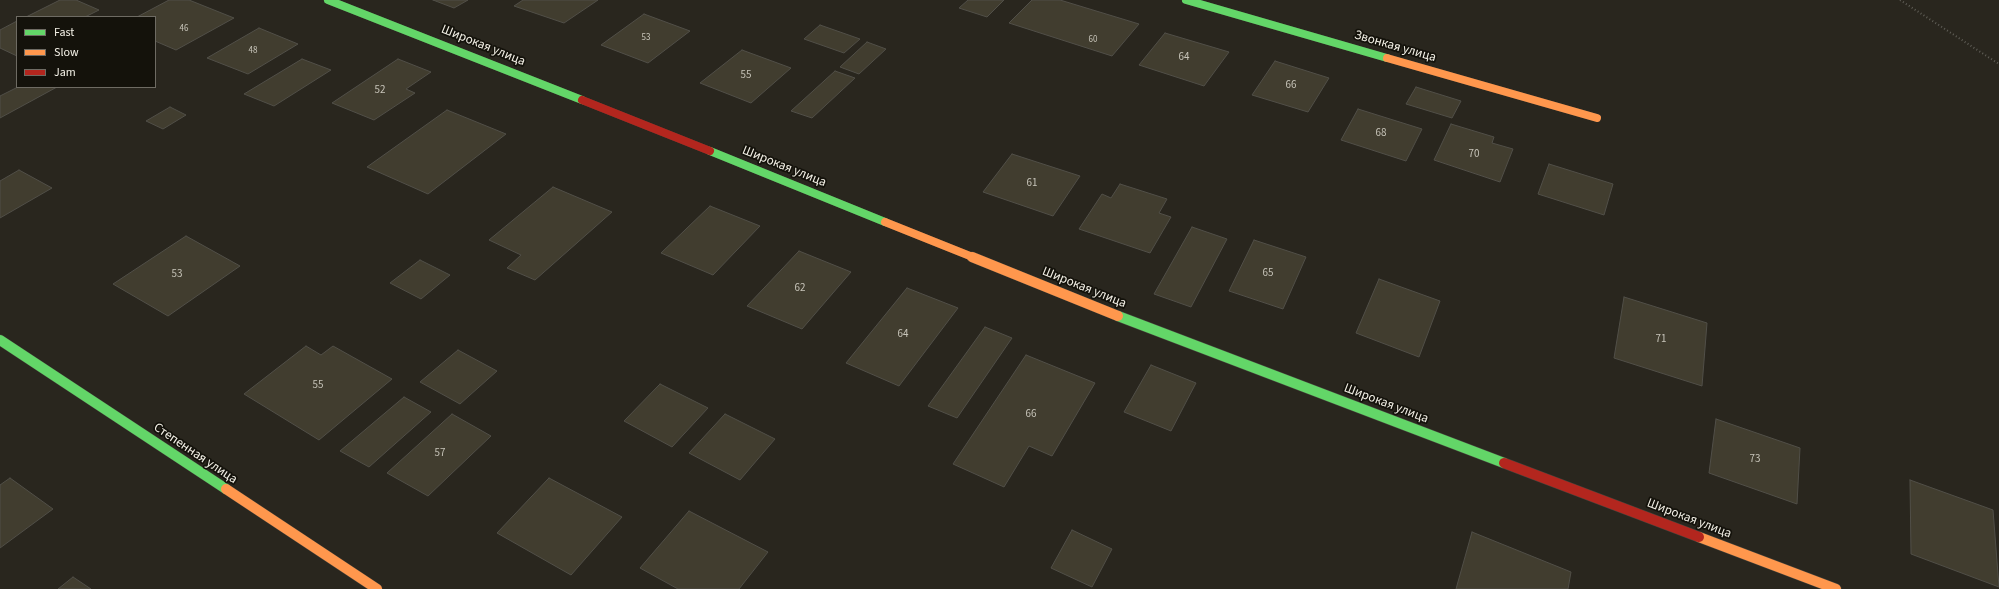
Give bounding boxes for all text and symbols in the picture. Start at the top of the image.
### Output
legend [16,16,156,88]
street label: Широкая улица [439,22,527,70]
text: Fast [54,24,74,41]
house number: 46 [180,24,188,34]
street label: Звонкая улица [1352,28,1438,66]
house number: 53 [642,33,650,43]
house number: 60 [1089,35,1097,45]
text: Slow [54,44,79,61]
house number: 48 [249,46,257,56]
house number: 64 [1179,51,1189,65]
text: Jam [54,64,76,81]
house number: 55 [741,69,751,83]
house number: 66 [1286,79,1296,93]
house number: 52 [375,84,385,98]
house number: 68 [1376,127,1386,141]
street label: Широкая улица [740,143,828,191]
house number: 70 [1469,148,1479,162]
house number: 61 [1027,177,1037,191]
street label: Широкая улица [1040,264,1128,312]
house number: 65 [1263,267,1273,281]
house number: 53 [172,268,182,282]
house number: 62 [795,282,805,296]
house number: 64 [898,328,908,342]
house number: 71 [1656,333,1666,347]
house number: 55 [313,379,323,393]
street label: Широкая улица [1342,381,1430,427]
house number: 66 [1026,408,1036,422]
street label: Степенная улица [150,420,240,488]
house number: 57 [435,447,445,461]
house number: 73 [1750,453,1760,467]
street label: Широкая улица [1645,496,1733,542]

